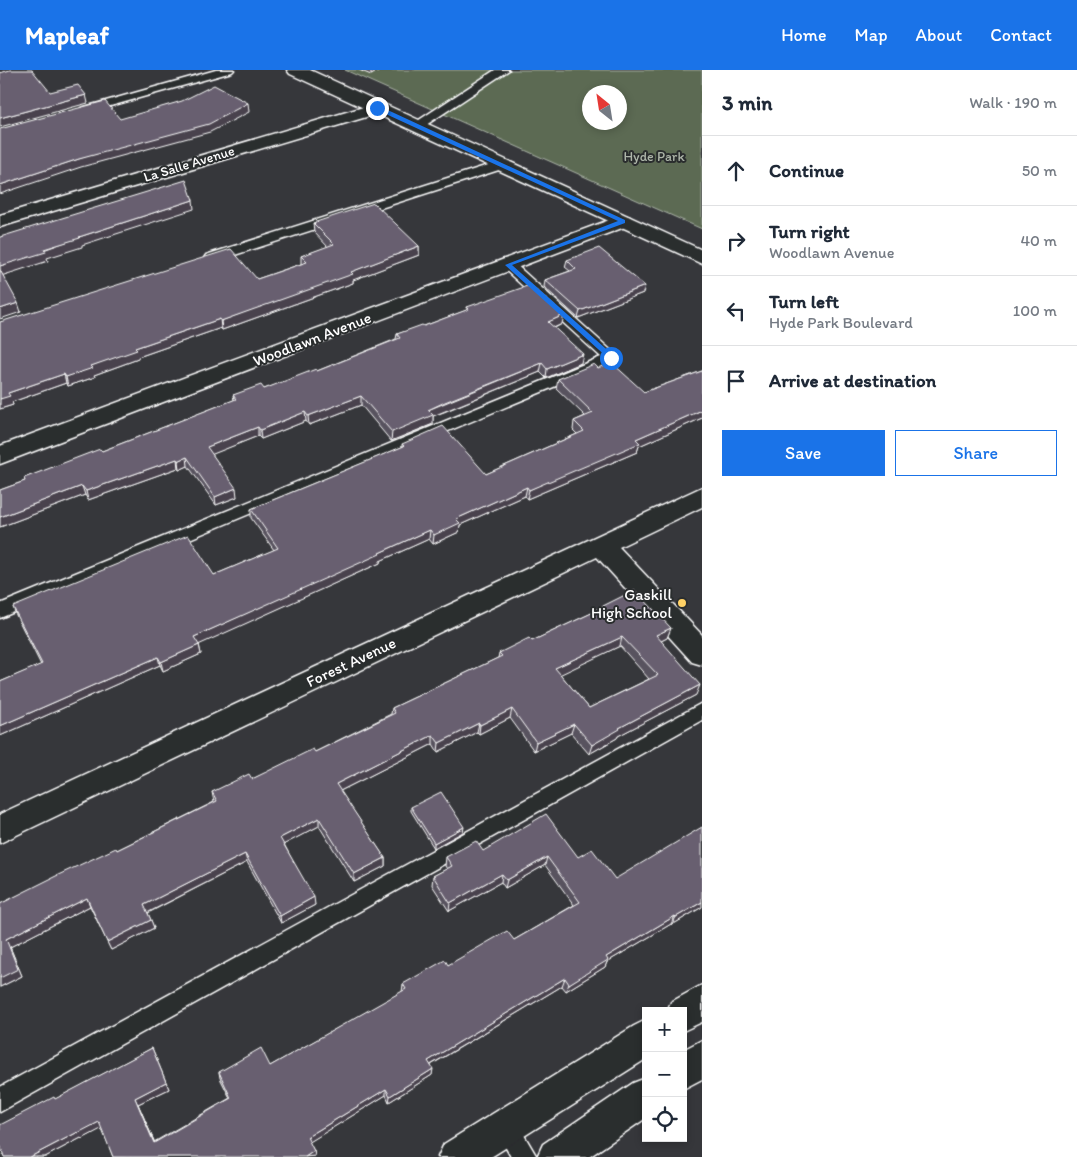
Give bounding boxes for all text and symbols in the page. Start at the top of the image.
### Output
text: Mapleaf [25,21,109,50]
text: Home [781,24,827,46]
text: Map [855,24,888,46]
text: About [916,24,962,46]
text: Contact [990,24,1052,46]
north arrow [582,85,627,130]
text: 3 min [722,90,772,115]
text: Walk · 190 m [969,93,1057,112]
route end [366,97,389,120]
street label: La Salle Avenue [141,142,237,186]
park label: Hyde Park [623,148,685,165]
icon: ahead [722,157,750,185]
text: Continue [769,159,844,182]
text: 50 m [1022,161,1057,180]
text: Turn right [769,220,850,243]
icon: right [722,227,750,255]
text: 40 m [1020,231,1057,250]
text: Woodlawn Avenue [769,243,894,262]
text: Turn left [769,290,839,313]
icon: left [722,297,750,325]
text: 100 m [1013,301,1057,320]
street label: Woodlawn Avenue [250,308,374,370]
text: Hyde Park Boulevard [769,313,913,332]
route start [600,347,623,370]
icon: arrive [722,367,750,395]
text: Arrive at destination [769,369,936,392]
button: Save [722,430,885,476]
button: Share [895,430,1057,476]
place label: Gaskill High School [591,585,672,622]
marker: Gaskill High School [676,597,688,609]
street label: Forest Avenue [303,633,399,691]
map controls [642,1007,687,1142]
button: + [642,1007,687,1052]
button: − [642,1052,687,1097]
button: locate [642,1097,687,1142]

